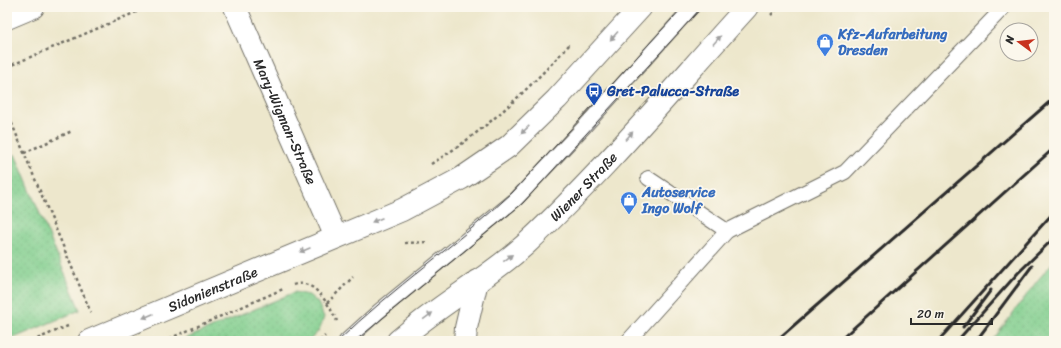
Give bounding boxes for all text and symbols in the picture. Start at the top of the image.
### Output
place label: Kfz-Aufarbeitung Dresden [837,22,948,63]
north arrow [999,22,1039,62]
one-way arrow [610,31,619,41]
shop icon: Kfz-Aufarbeitung Dresden [815,32,835,57]
text: N [999,33,1020,47]
one-way arrow [712,35,721,45]
street label: Mary-Wigman-Straße [246,54,324,189]
place label: Gret-Palucca-Straße [606,79,739,104]
bus stop icon: Gret-Palucca-Straße [584,81,604,106]
one-way arrow [520,125,530,135]
one-way arrow [625,131,634,141]
street label: Wiener Straße [544,146,624,228]
place label: Autoservice Ingo Wolf [641,180,716,221]
shop icon: Autoservice Ingo Wolf [619,190,639,215]
one-way arrow [371,218,383,224]
one-way arrow [299,247,311,253]
one-way arrow [503,254,513,262]
street label: Sidonienstraße [164,260,262,320]
scale bar [911,300,992,326]
text: 20 m [917,303,944,325]
one-way arrow [423,312,433,320]
one-way arrow [143,313,154,319]

